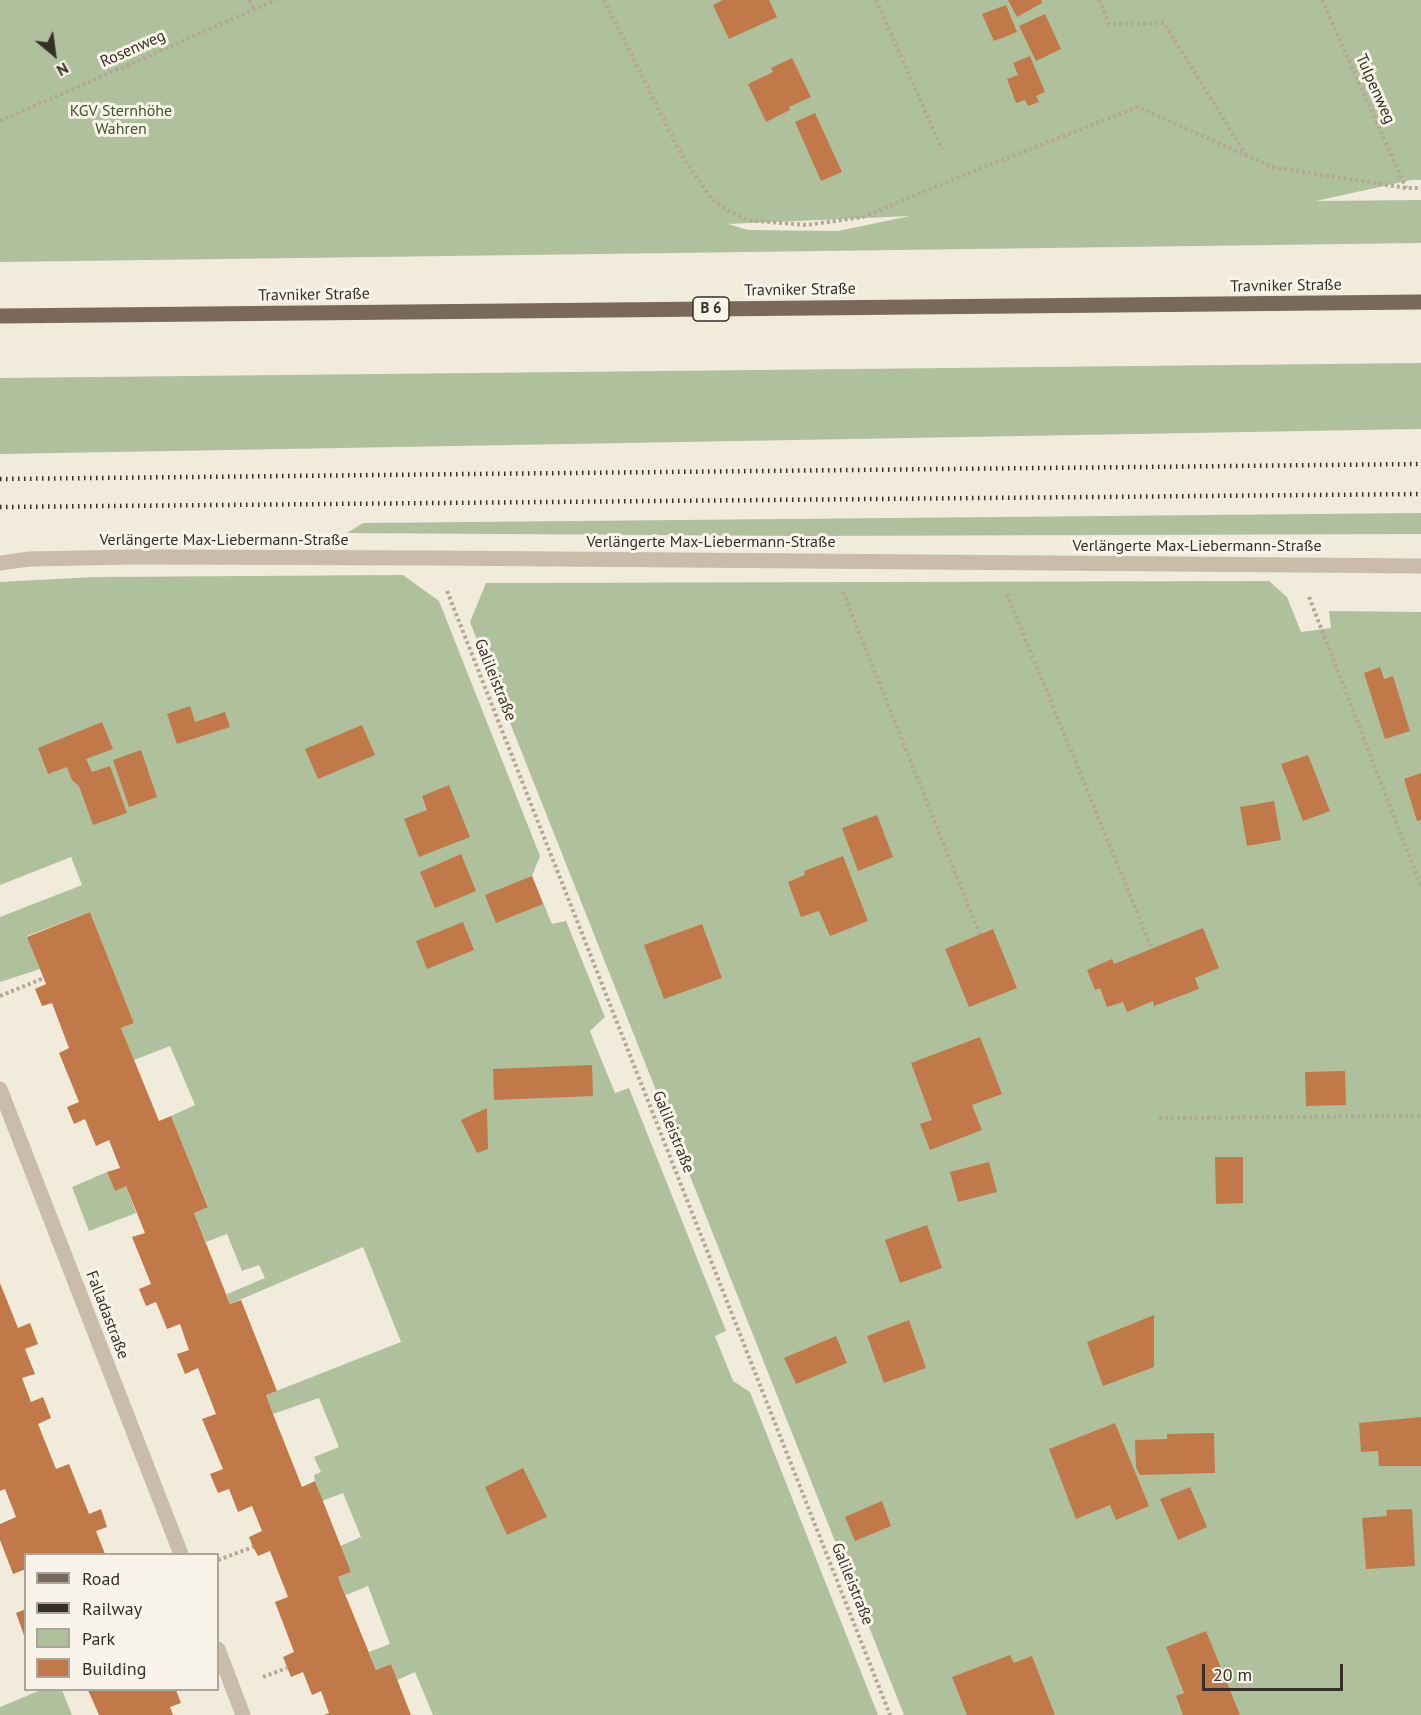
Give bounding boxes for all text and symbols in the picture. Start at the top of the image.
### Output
north arrow [24,24,84,84]
street label: Rosenweg [98,26,168,72]
street label: Tulpenweg [1351,51,1399,127]
text: N [53,58,72,81]
park label: KGV Sternhöhe Wahren [70,101,172,139]
street label: Travniker Straße [1230,275,1342,297]
street label: Travniker Straße [744,279,856,301]
street label: Travniker Straße [258,284,370,306]
road number: B 6 [693,297,729,321]
street label: Verlängerte Max-Liebermann-Straße [99,530,349,550]
street label: Verlängerte Max-Liebermann-Straße [586,532,836,552]
street label: Verlängerte Max-Liebermann-Straße [1072,536,1322,556]
street label: Galileistraße [470,636,520,724]
street label: Galileistraße [648,1088,698,1176]
street label: Falladastraße [81,1268,133,1362]
street label: Galileistraße [827,1540,877,1628]
legend [24,1553,219,1691]
text: Road [82,1567,120,1590]
text: Railway [82,1597,142,1620]
text: Park [82,1627,115,1650]
scale bar [1205,1652,1346,1690]
text: Building [82,1657,146,1680]
text: 20 m [1213,1663,1252,1686]

